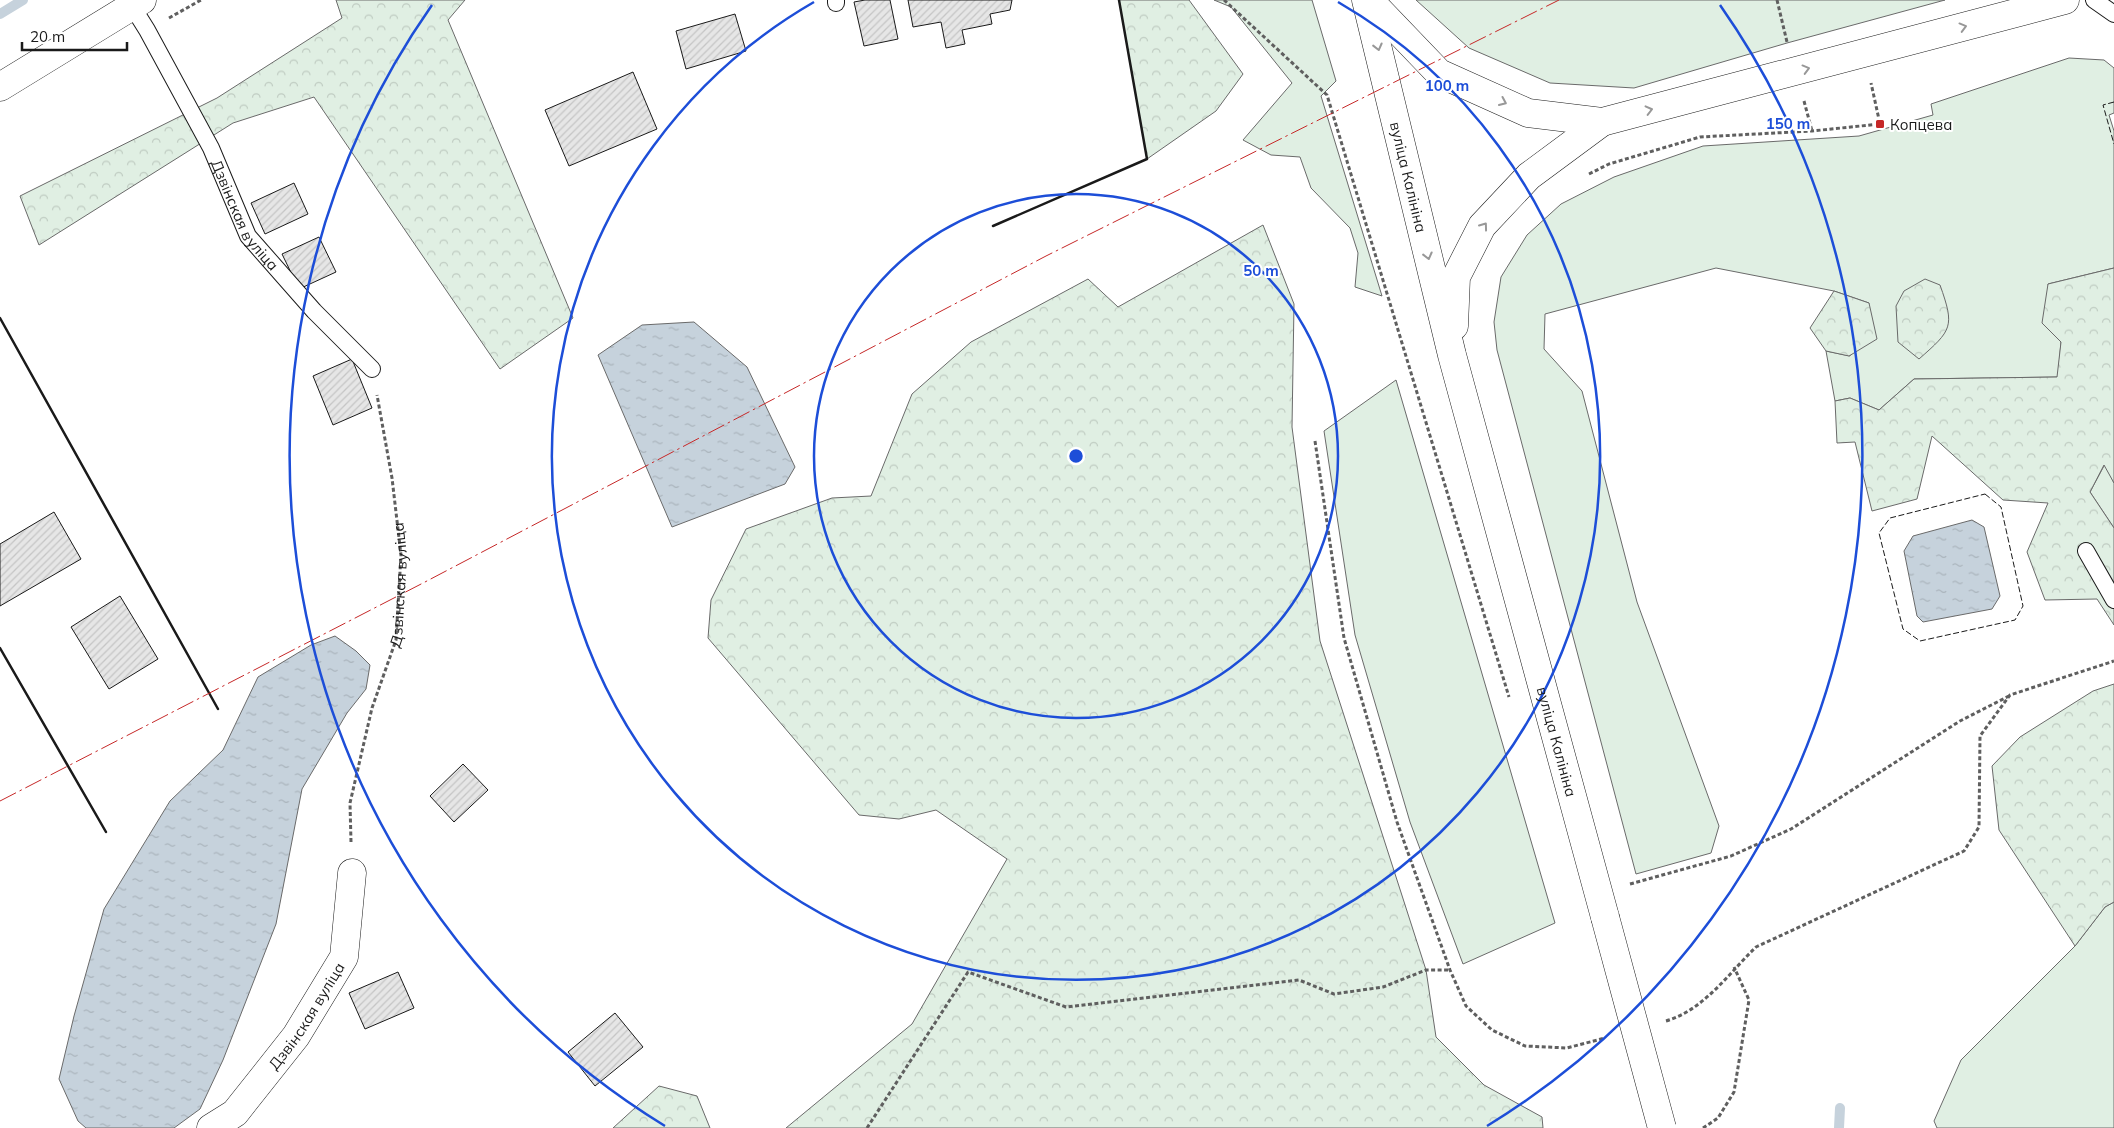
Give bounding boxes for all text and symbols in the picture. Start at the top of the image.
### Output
scale bar [22,20,128,52]
one-way arrow [1959,23,1967,33]
text: 20 m [30,27,65,46]
one-way arrow [1372,43,1383,52]
one-way arrow [1802,64,1811,75]
text: 100 m [1425,76,1469,95]
one-way arrow [1498,95,1507,106]
one-way arrow [1644,105,1652,115]
text: 150 m [1766,114,1810,133]
place label: Копцева [1890,115,1952,134]
marker: Копцева [1874,118,1886,130]
street label: вуліца Калініна [1386,120,1431,234]
street label: Дзвінская вуліца [207,156,283,274]
one-way arrow [1478,222,1487,232]
one-way arrow [1422,252,1433,261]
text: 50 m [1243,261,1279,280]
centre of rings [1067,447,1085,465]
street label: Дзвінская вуліца [385,522,411,650]
street label: вуліца Калініна [1533,685,1581,799]
street label: Дзвінская вуліца [264,959,348,1073]

